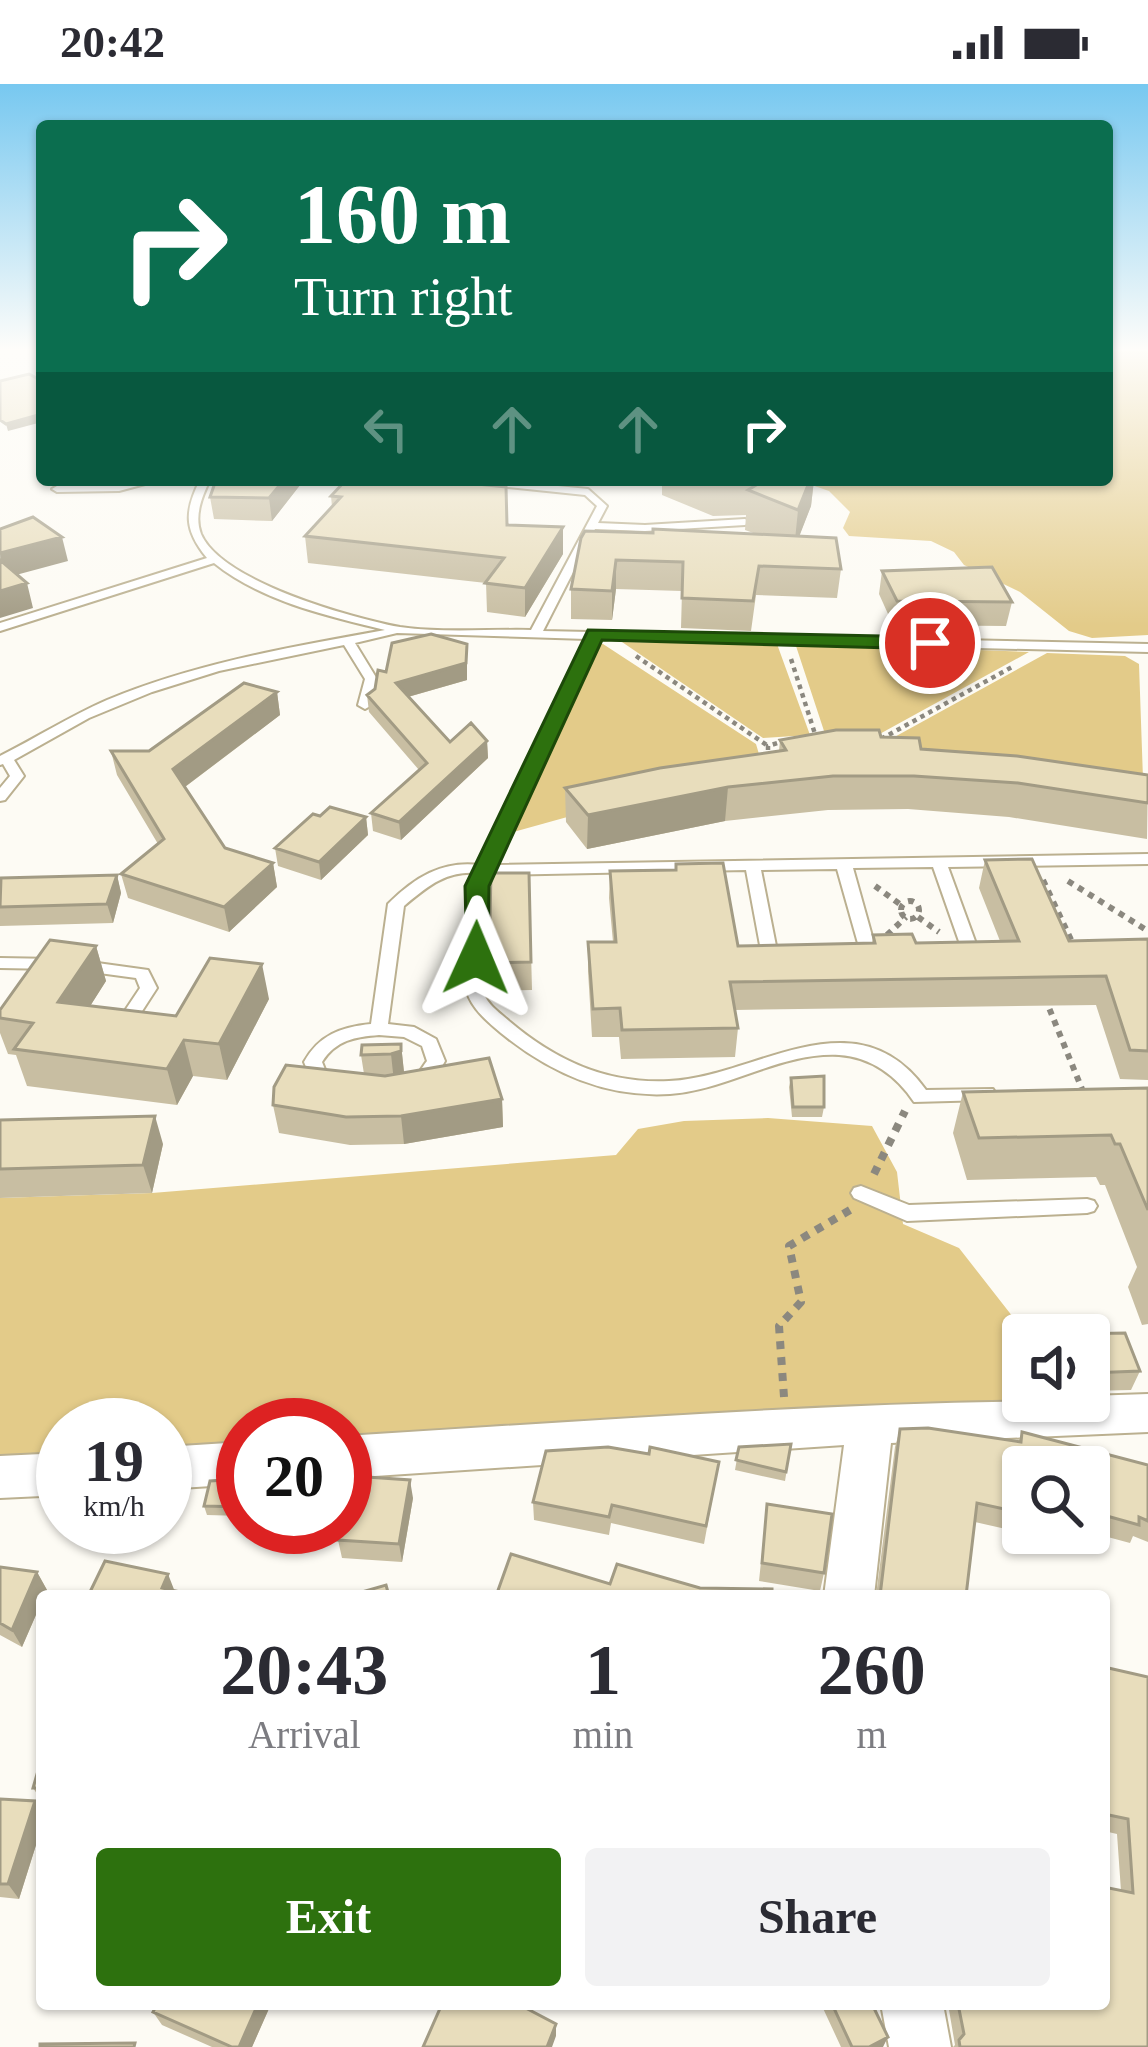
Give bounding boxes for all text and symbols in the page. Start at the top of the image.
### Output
text: 20:42 [60,17,165,67]
icon: right [96,168,252,324]
text: 160 m [294,168,511,261]
text: Turn right [294,267,513,327]
icon: left [353,396,419,462]
icon: ahead [479,396,545,462]
icon: ahead [605,396,671,462]
icon: right [731,396,797,462]
pin [879,592,981,694]
icon: arrive [897,610,963,676]
position arrow [413,895,539,1021]
map controls [1002,1314,1110,1554]
button: sound [1002,1314,1110,1422]
speed limit sign: 20 [216,1398,372,1554]
text: 19 [84,1428,144,1494]
button: search [1002,1446,1110,1554]
text: km/h [83,1489,145,1522]
text: 20:43 [220,1630,388,1710]
text: 1 [585,1630,621,1710]
text: 260 [818,1630,926,1710]
text: Arrival [248,1713,361,1756]
text: min [573,1713,633,1756]
text: m [856,1713,887,1756]
button: Exit [96,1848,561,1986]
button: Share [585,1848,1050,1986]

